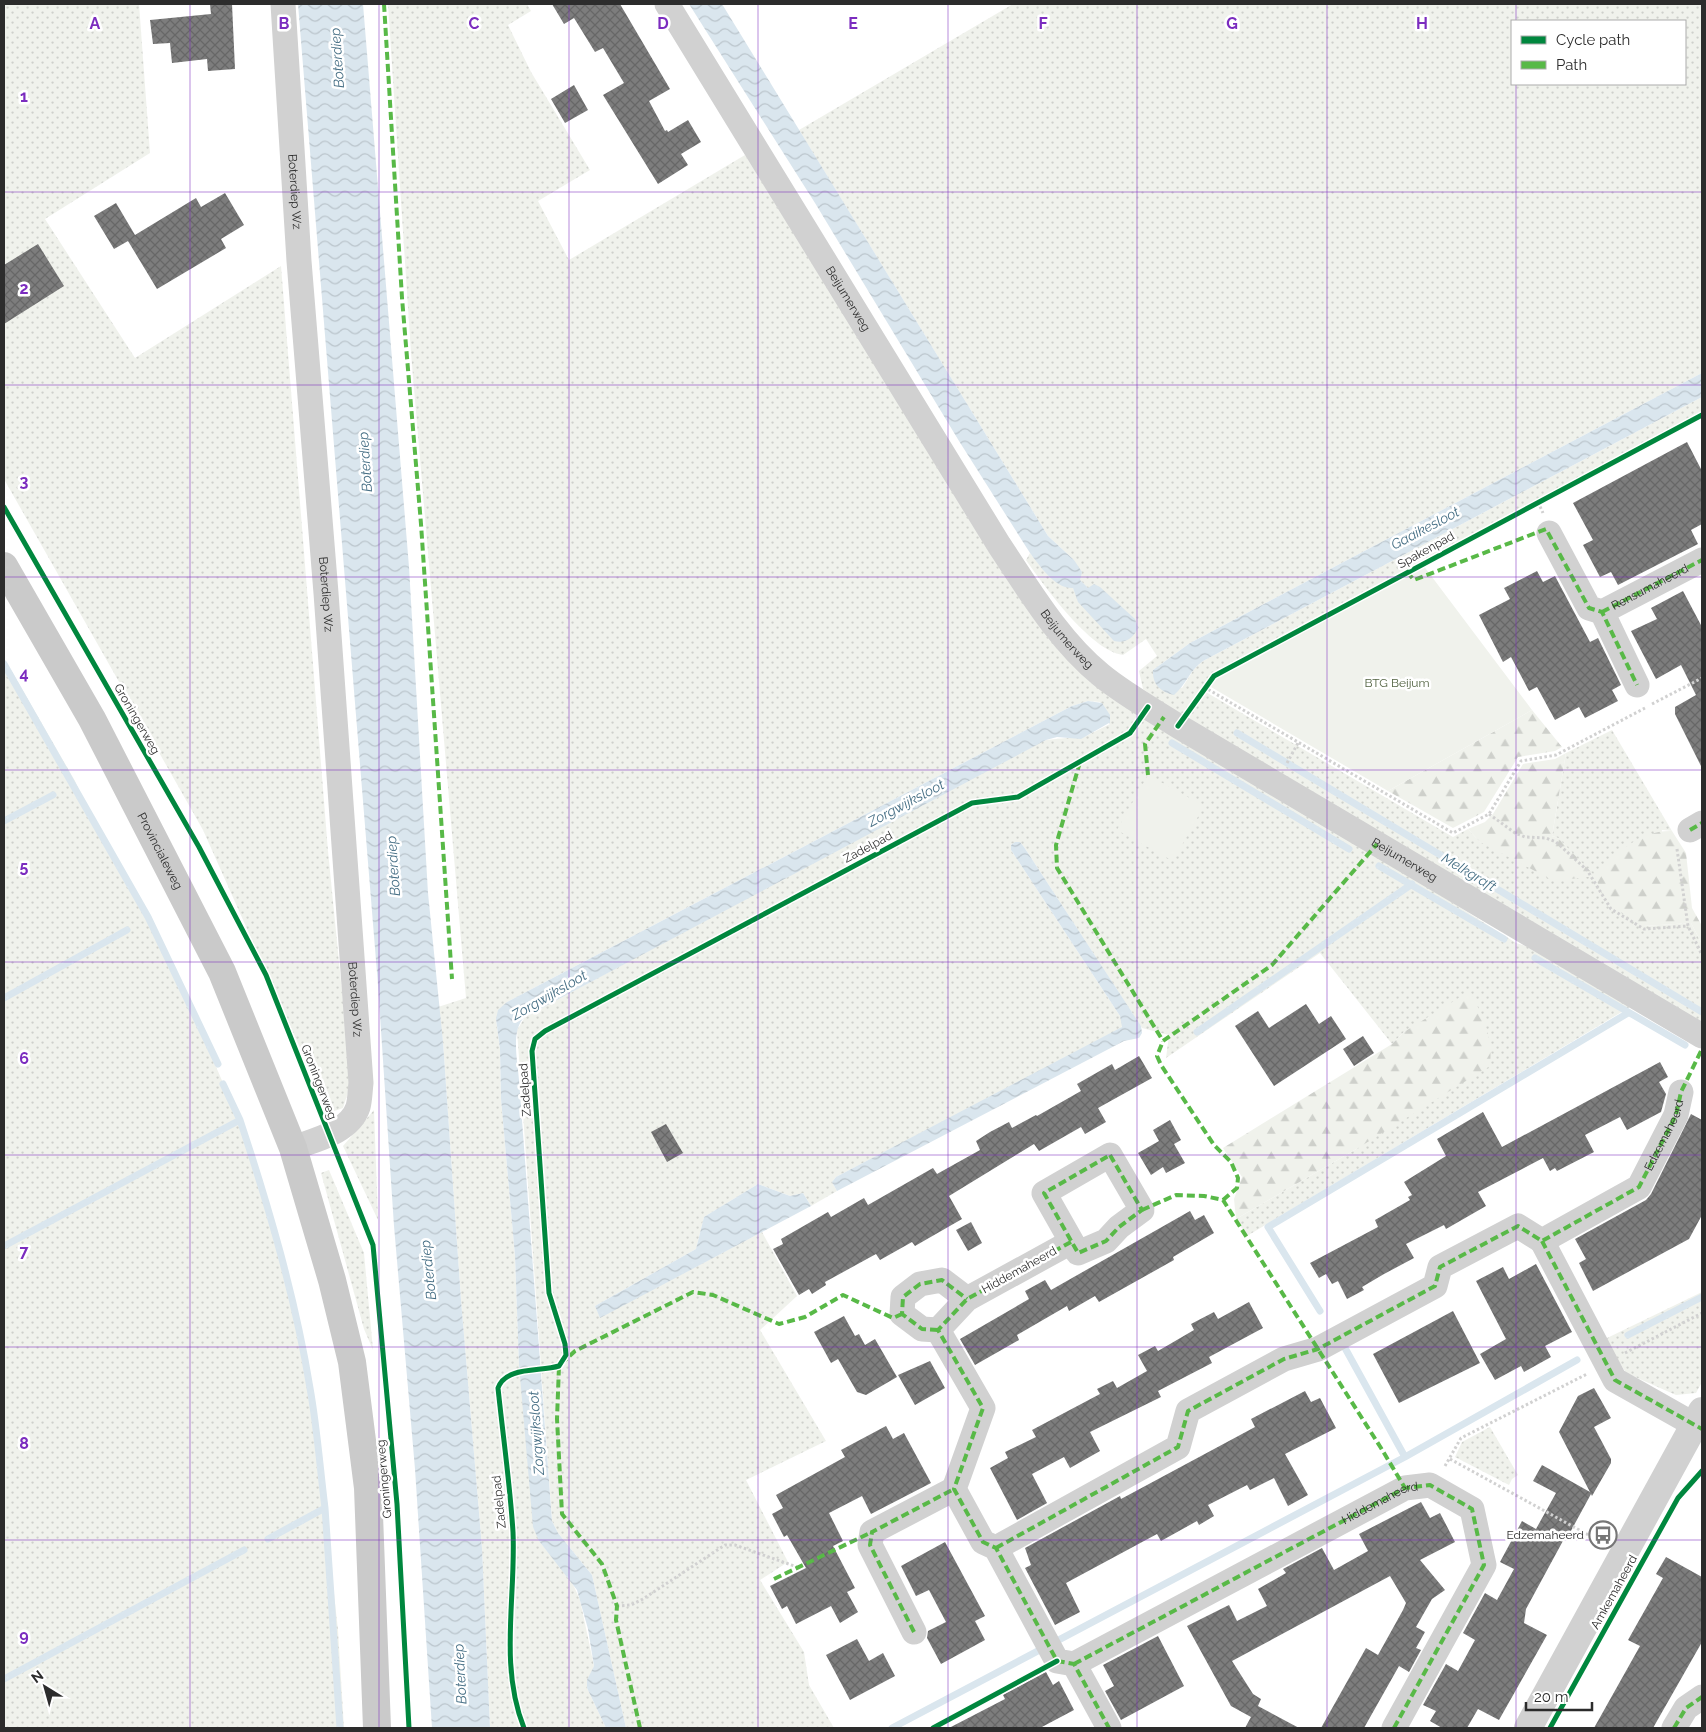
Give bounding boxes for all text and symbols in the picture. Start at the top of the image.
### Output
text: A [90,14,101,33]
text: B [279,14,290,33]
text: C [469,14,480,33]
text: D [657,14,669,33]
text: E [848,14,858,33]
text: F [1038,14,1048,33]
text: G [1226,14,1238,33]
text: H [1416,14,1428,33]
legend [1511,20,1686,85]
water label: Boterdiep [327,27,347,89]
text: Cycle path [1556,31,1630,49]
text: Path [1556,56,1587,74]
text: 1 [20,87,28,106]
street label: Boterdiep Wz [285,154,304,230]
street label: Beijumerweg [823,264,873,334]
text: 2 [19,279,29,298]
water label: Boterdiep [355,431,375,493]
text: 3 [20,472,29,491]
water label: Gaaikesloot [1388,503,1462,553]
street label: Spakenpad [1395,529,1457,571]
street label: Boterdiep Wz [316,556,336,633]
street label: Rensumaheerd [1609,561,1691,613]
street label: Beijumerweg [1038,607,1096,672]
text: 4 [19,664,29,683]
park label: BTG Beijum [1364,676,1430,690]
street label: Groningerweg [111,681,163,757]
water label: Zorgwijksloot [864,776,947,830]
street label: Provincialeweg [134,810,185,892]
street label: Zadelpad [841,828,895,866]
water label: Boterdiep [383,835,403,897]
street label: Beijumerweg [1369,835,1440,885]
water label: Melkgraft [1439,850,1499,895]
text: 5 [20,857,29,876]
street label: Boterdiep Wz [345,961,365,1038]
water label: Zorgwijksloot [508,967,590,1023]
street label: Groningerweg [298,1043,340,1121]
text: 6 [19,1049,29,1068]
street label: Zadelpad [516,1063,534,1117]
street label: Edzemaheerd [1641,1098,1686,1173]
water label: Boterdiep [417,1239,439,1301]
text: 7 [20,1242,29,1261]
street label: Hiddemaheerd [979,1244,1059,1296]
water label: Zorgwijksloot [525,1390,547,1476]
text: 8 [19,1434,29,1453]
street label: Groningerweg [374,1439,394,1519]
street label: Zadelpad [489,1475,509,1529]
street label: Hiddemaheerd [1339,1480,1419,1527]
bus stop icon: Edzemaheerd [1588,1520,1618,1550]
place label: Edzemaheerd [1506,1528,1584,1542]
street label: Amkemaheerd [1588,1553,1640,1631]
text: 9 [19,1626,29,1645]
water label: Boterdiep [450,1643,470,1705]
north arrow [20,1662,70,1712]
text: N [28,1667,46,1686]
scale bar [1526,1680,1592,1712]
text: 20 m [1534,1688,1569,1706]

